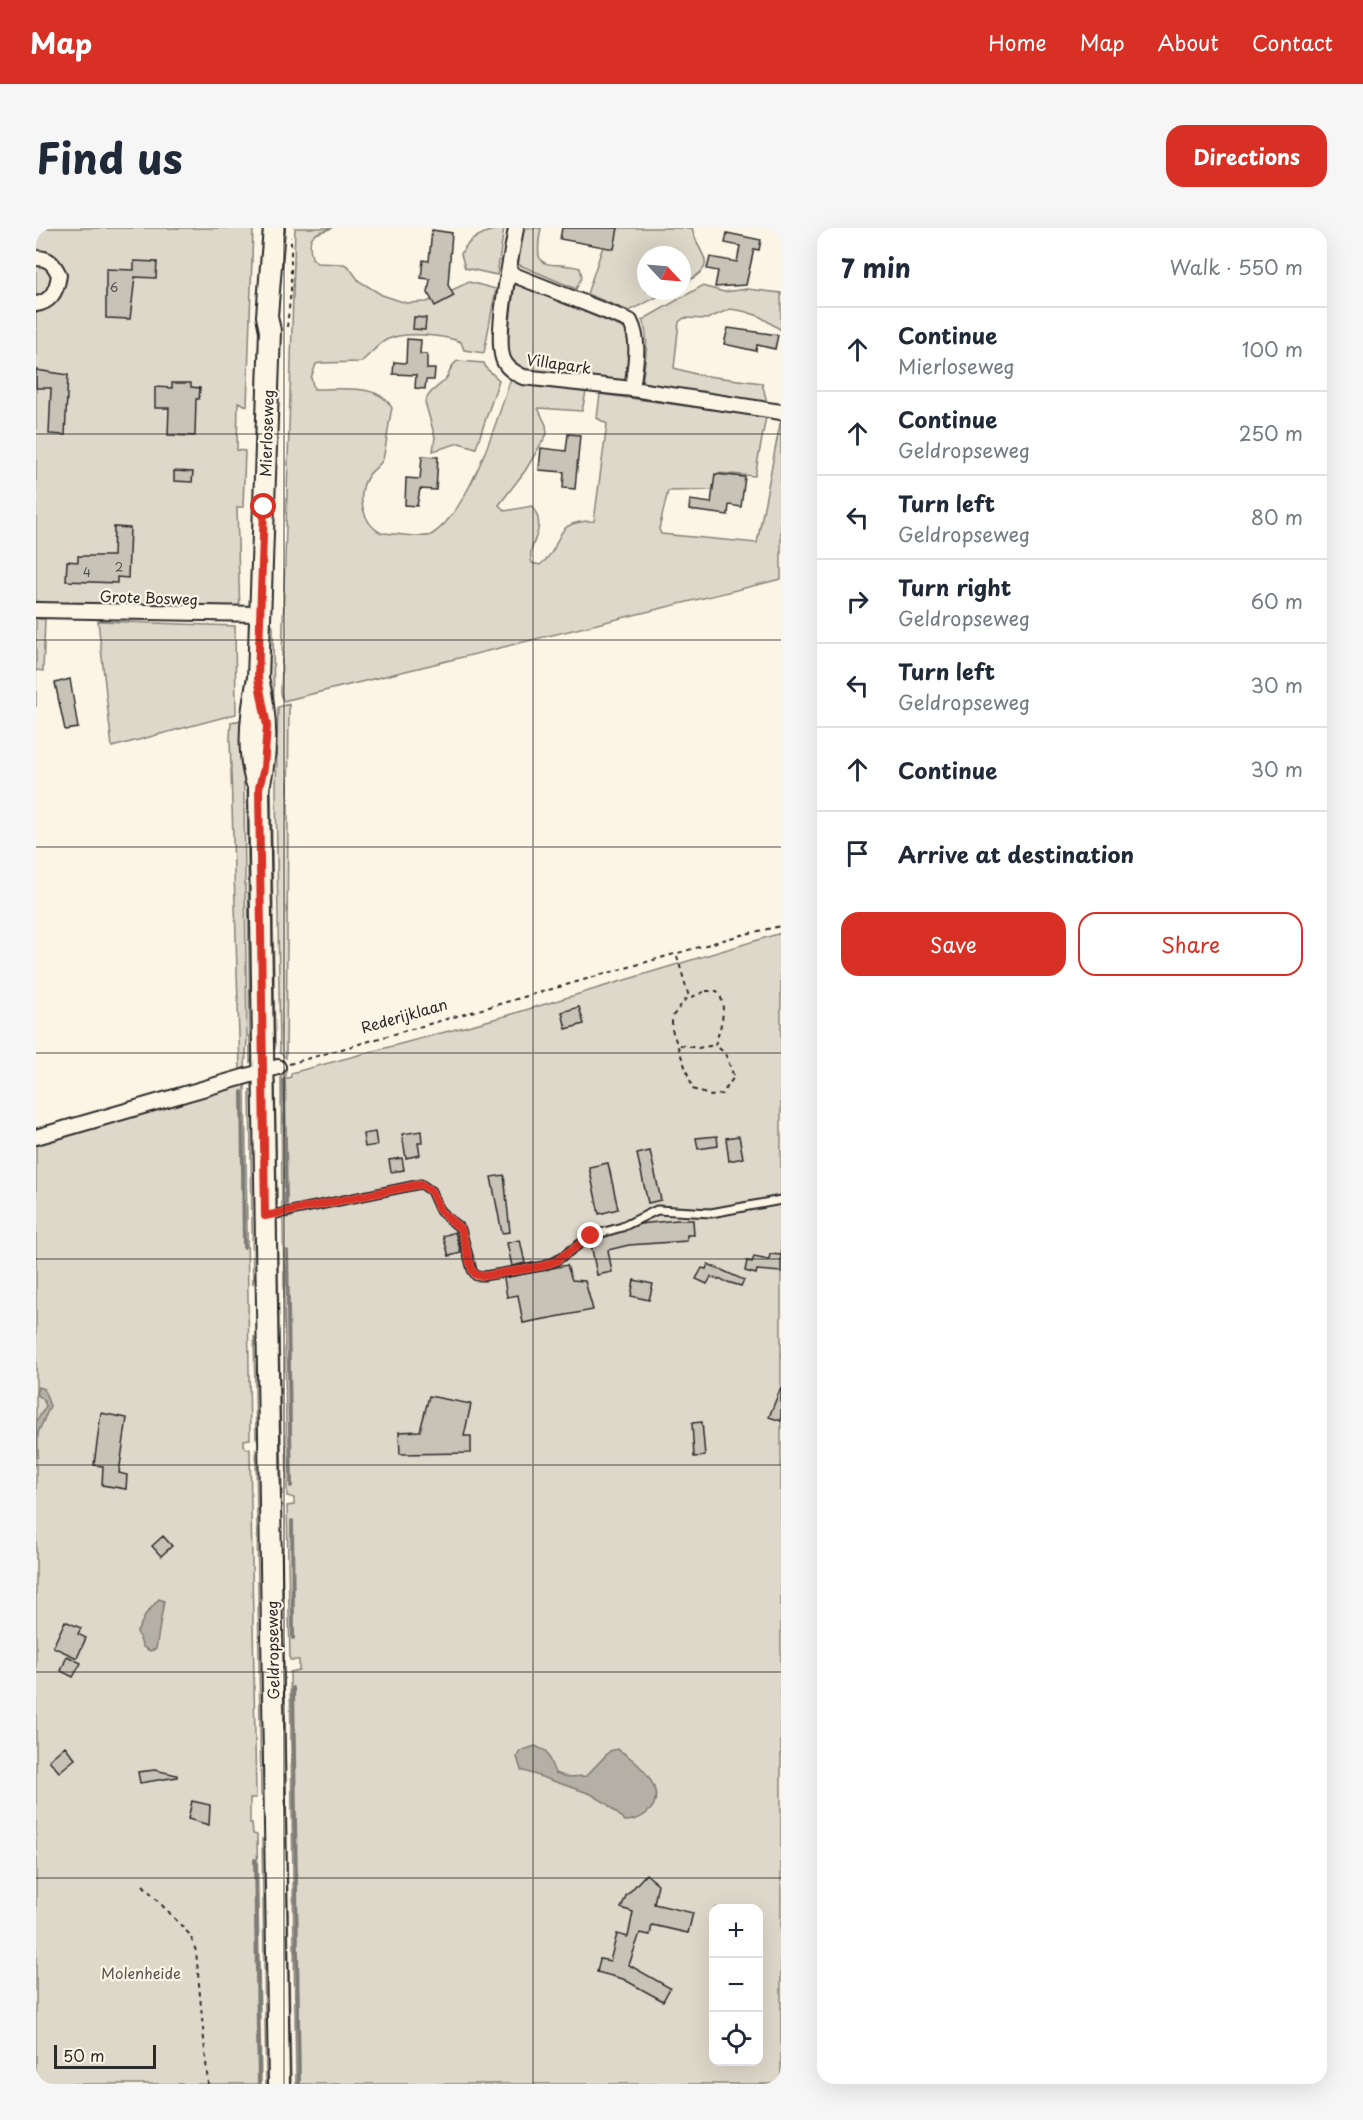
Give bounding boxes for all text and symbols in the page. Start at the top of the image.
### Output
text: Map [30,21,92,64]
text: Home [988,26,1047,58]
text: Map [1080,26,1125,58]
text: About [1158,26,1219,58]
text: Contact [1252,26,1333,58]
text: Find us [36,125,183,188]
button: Directions [1166,125,1327,187]
north arrow [637,246,691,300]
text: 7 min [841,248,911,287]
text: Walk · 550 m [1170,252,1303,282]
house number: 6 [110,278,118,296]
text: Continue [898,318,997,351]
icon: ahead [841,333,874,366]
text: 100 m [1242,334,1303,364]
street label: Villapark [525,347,593,379]
text: Mierloseweg [898,351,1015,381]
street label: Mierloseweg [253,389,279,477]
text: Continue [898,402,997,435]
icon: ahead [841,417,874,450]
text: 250 m [1239,418,1303,448]
text: Geldropseweg [898,435,1030,465]
text: Turn left [898,486,995,519]
route start [250,493,276,519]
icon: left [841,501,874,534]
text: 80 m [1251,502,1303,532]
text: Geldropseweg [898,519,1030,549]
house number: 2 [115,558,123,576]
house number: 4 [83,563,91,581]
text: Turn right [898,570,1011,603]
street label: Grote Bosweg [99,584,199,610]
icon: right [841,585,874,618]
text: 60 m [1251,586,1303,616]
text: Geldropseweg [898,603,1030,633]
text: Turn left [898,654,995,687]
icon: left [841,669,874,702]
text: 30 m [1250,670,1303,700]
text: Geldropseweg [898,687,1030,717]
icon: ahead [841,753,874,786]
text: Continue [898,753,997,786]
text: 30 m [1250,754,1303,784]
icon: arrive [841,837,874,870]
text: Arrive at destination [898,837,1134,870]
button: Save [841,912,1066,976]
button: Share [1078,912,1303,976]
street label: Rederijklaan [358,992,450,1038]
route end [577,1222,603,1248]
street label: Geldropseweg [260,1600,284,1700]
map controls [709,1904,763,2066]
button: + [709,1904,763,1958]
button: − [709,1958,763,2012]
park label: Molenheide [101,1961,181,1984]
button: locate [709,2012,763,2066]
scale bar [54,2042,156,2070]
text: 50 m [63,2043,104,2067]

